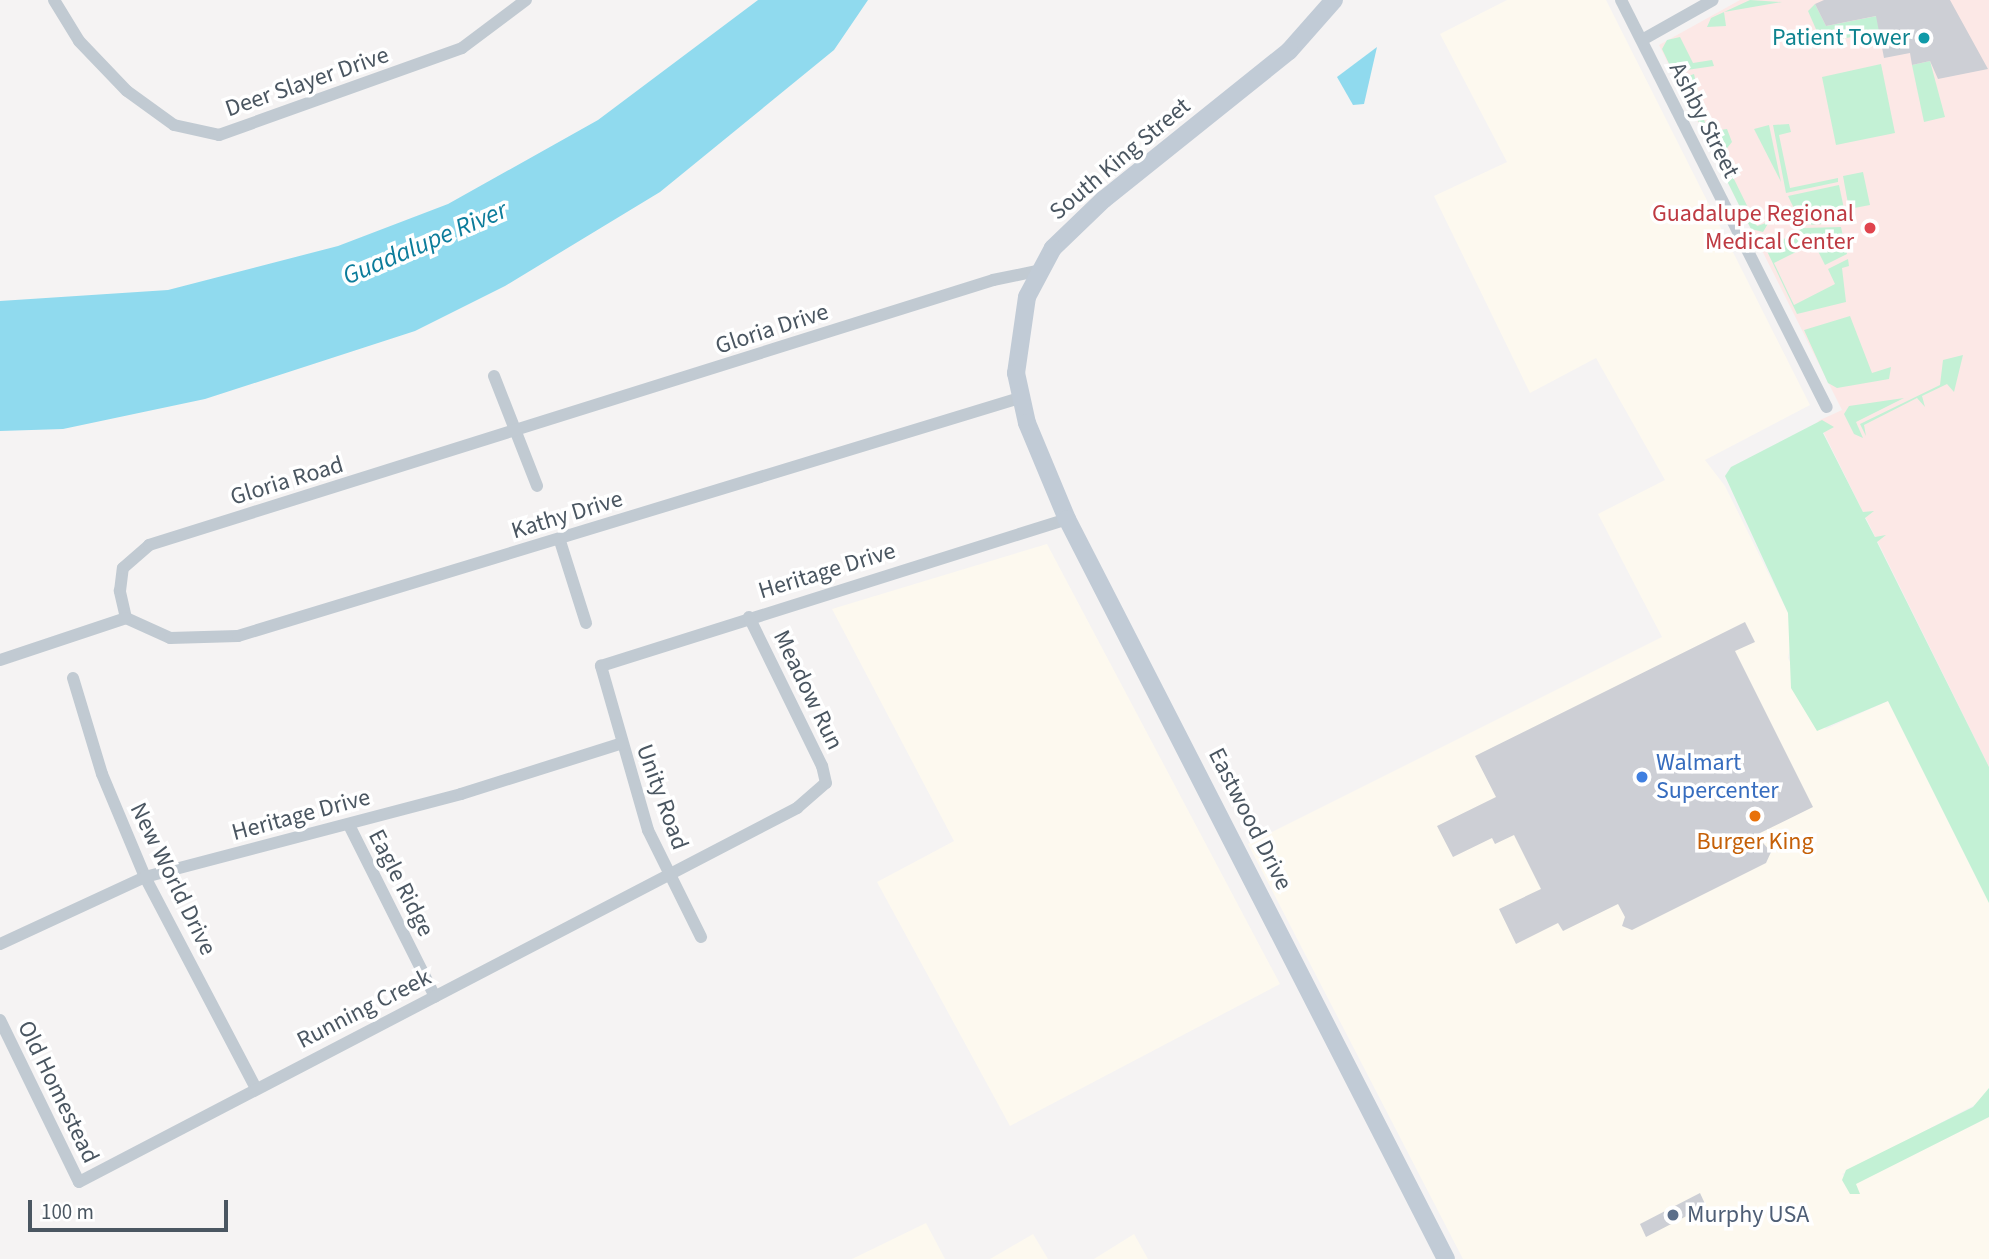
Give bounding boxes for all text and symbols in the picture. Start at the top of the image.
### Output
place label: Patient Tower [1772,24,1910,52]
marker: Patient Tower [1916,30,1932,46]
street label: Deer Slayer Drive [222,41,392,123]
street label: Ashby Street [1663,57,1745,183]
street label: South King Street [1044,92,1196,226]
water label: Guadalupe River [338,194,512,292]
place label: Guadalupe Regional Medical Center [1652,200,1854,256]
marker: Guadalupe Regional Medical Center [1860,218,1880,238]
street label: Gloria Drive [712,297,832,361]
street label: Gloria Road [227,450,347,512]
street label: Kathy Drive [508,484,626,546]
street label: Heritage Drive [755,536,899,606]
street label: Meadow Run [767,626,849,754]
street label: Unity Road [630,740,694,854]
street label: Eastwood Drive [1202,743,1298,895]
place label: Walmart Supercenter [1656,749,1779,805]
marker: Walmart Supercenter [1634,769,1650,785]
street label: Heritage Drive [229,783,373,847]
street label: New World Drive [124,798,222,960]
marker: Burger King [1747,808,1763,824]
street label: Eagle Ridge [362,825,440,941]
place label: Burger King [1696,828,1814,856]
street label: Running Creek [292,963,436,1055]
street label: Old Homestead [11,1016,105,1168]
scale bar [32,1186,231,1230]
text: 100 m [41,1197,94,1227]
place label: Murphy USA [1687,1201,1809,1229]
marker: Murphy USA [1665,1207,1681,1223]

